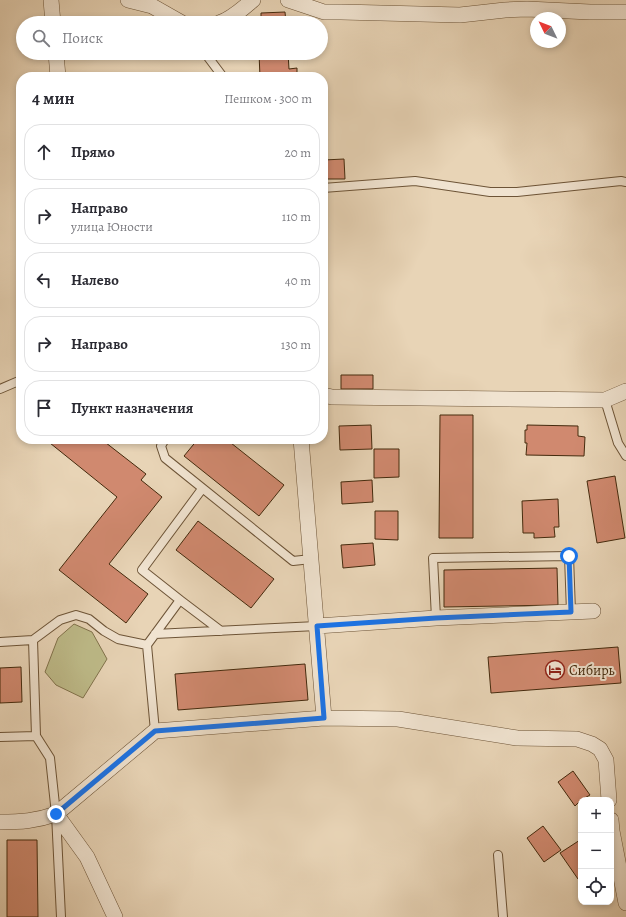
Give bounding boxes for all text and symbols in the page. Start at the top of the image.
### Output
north arrow [530,12,566,48]
search box [16,16,328,60]
icon: search [30,27,52,49]
text: Поиск [62,28,103,48]
text: 4 мин [32,87,75,110]
text: Пешком · 300 m [224,90,312,107]
icon: ahead [33,141,55,163]
text: Прямо [71,142,115,162]
text: 20 m [285,144,311,161]
text: Направо [71,198,128,218]
icon: right [33,205,55,227]
text: 110 m [282,208,311,225]
text: улица Юности [71,218,153,235]
icon: left [33,269,55,291]
text: Налево [71,270,119,290]
text: 40 m [285,272,311,289]
icon: right [33,333,55,355]
text: Направо [71,334,128,354]
text: 130 m [281,336,311,353]
icon: arrive [33,397,55,419]
text: Пункт назначения [71,398,193,418]
route start [560,547,578,565]
hotel icon: Сибирь [544,659,566,681]
place label: Сибирь [569,661,615,680]
map controls [578,797,614,905]
button: + [578,797,614,833]
route end [47,805,65,823]
button: − [578,833,614,869]
button: locate [578,869,614,905]

